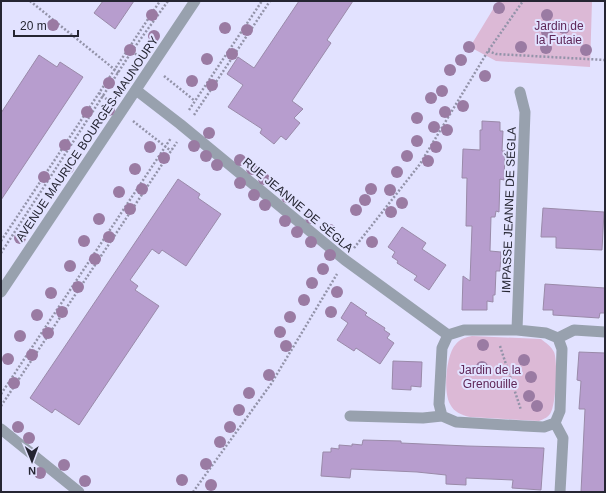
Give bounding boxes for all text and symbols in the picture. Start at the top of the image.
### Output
scale bar [14,12,78,38]
text: 20 m [20,19,47,33]
park label: Jardin de la Futaie [534,19,584,47]
street label: AVENUE MAURICE BOURGÈS-MAUNOURY [12,33,161,244]
street label: IMPASSE JEANNE DE SÉGLA [498,127,519,293]
street label: RUE JEANNE DE SÉGLA [240,154,357,255]
park label: Jardin de la Grenouille [459,363,521,391]
north arrow [12,441,52,481]
text: N [28,465,36,477]

